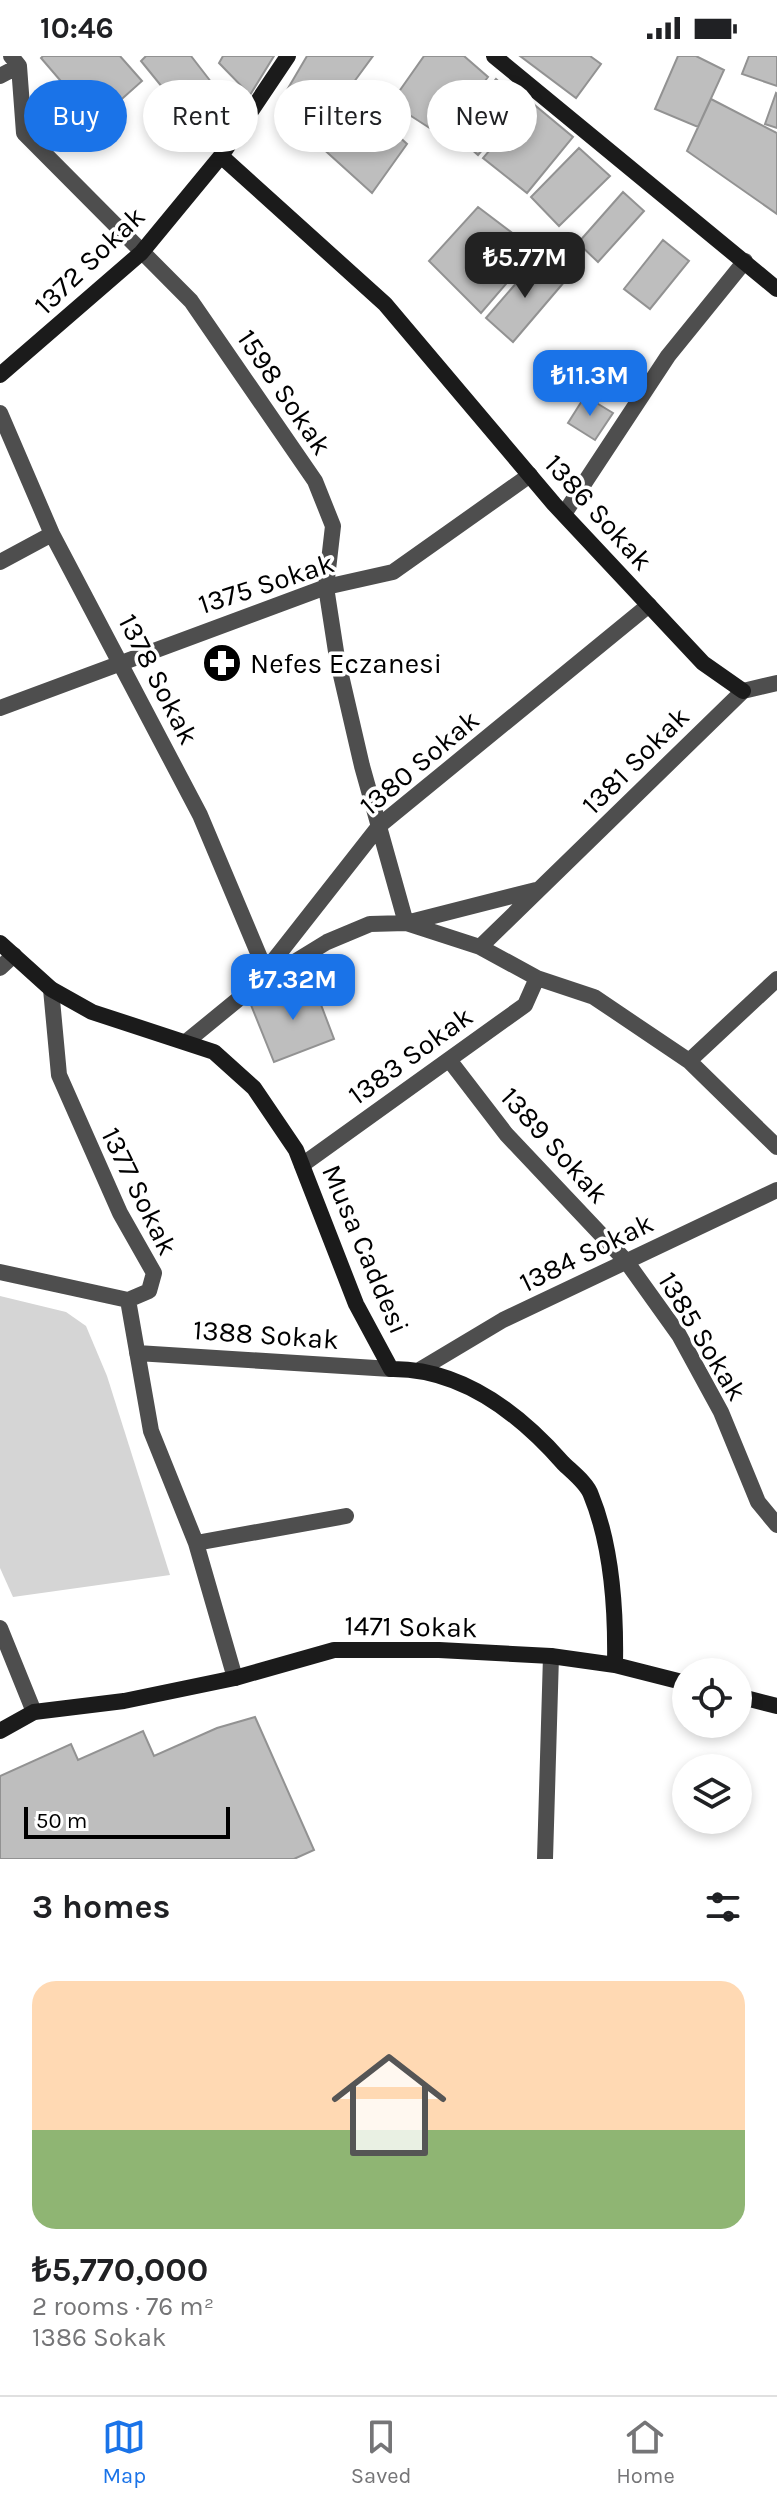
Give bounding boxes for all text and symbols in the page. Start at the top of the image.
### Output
text: 10:46 [40,10,114,46]
chip: Buy [24,80,127,152]
chip: Rent [143,80,258,152]
chip: Filters [274,80,411,152]
chip: New [427,80,537,152]
street label: 1372 Sokak [27,200,152,321]
pin: ₺5.77M [460,232,590,300]
text: ₺5.77M [483,242,567,273]
street label: 1598 Sokak [231,323,339,461]
pin: ₺11.3M [525,350,655,418]
text: ₺11.3M [551,360,629,391]
street label: 1386 Sokak [538,447,659,577]
street label: 1375 Sokak [194,546,338,621]
street label: 1378 Sokak [112,608,205,750]
pharmacy icon: Nefes Eczanesi [201,642,243,684]
place label: Nefes Eczanesi [250,647,442,680]
street label: 1381 Sokak [575,700,696,821]
street label: 1380 Sokak [353,703,486,822]
pin: ₺7.32M [228,954,358,1022]
text: ₺7.32M [249,964,337,995]
street label: 1383 Sokak [342,999,479,1111]
street label: 1389 Sokak [494,1080,615,1210]
street label: 1377 Sokak [94,1122,185,1260]
street label: Musa Caddesi [315,1160,416,1339]
street label: 1384 Sokak [514,1206,658,1299]
street label: 1385 Sokak [651,1266,754,1407]
street label: 1388 Sokak [192,1313,340,1356]
street label: 1471 Sokak [344,1609,478,1644]
map controls [672,1658,752,1834]
button: locate [672,1658,752,1738]
button: layers [672,1754,752,1834]
scale bar [24,1803,230,1839]
text: 50 m [36,1808,87,1834]
icon: filters [701,1885,745,1929]
text: 3 homes [32,1887,170,1927]
icon: home [317,2033,461,2177]
text: ₺5,770,000 [32,2250,208,2290]
text: 2 rooms · 76 m² [32,2291,214,2322]
text: 1386 Sokak [32,2322,167,2353]
tab: Map [102,2415,146,2489]
tab: Saved [351,2415,412,2489]
tab: Home [616,2415,675,2489]

